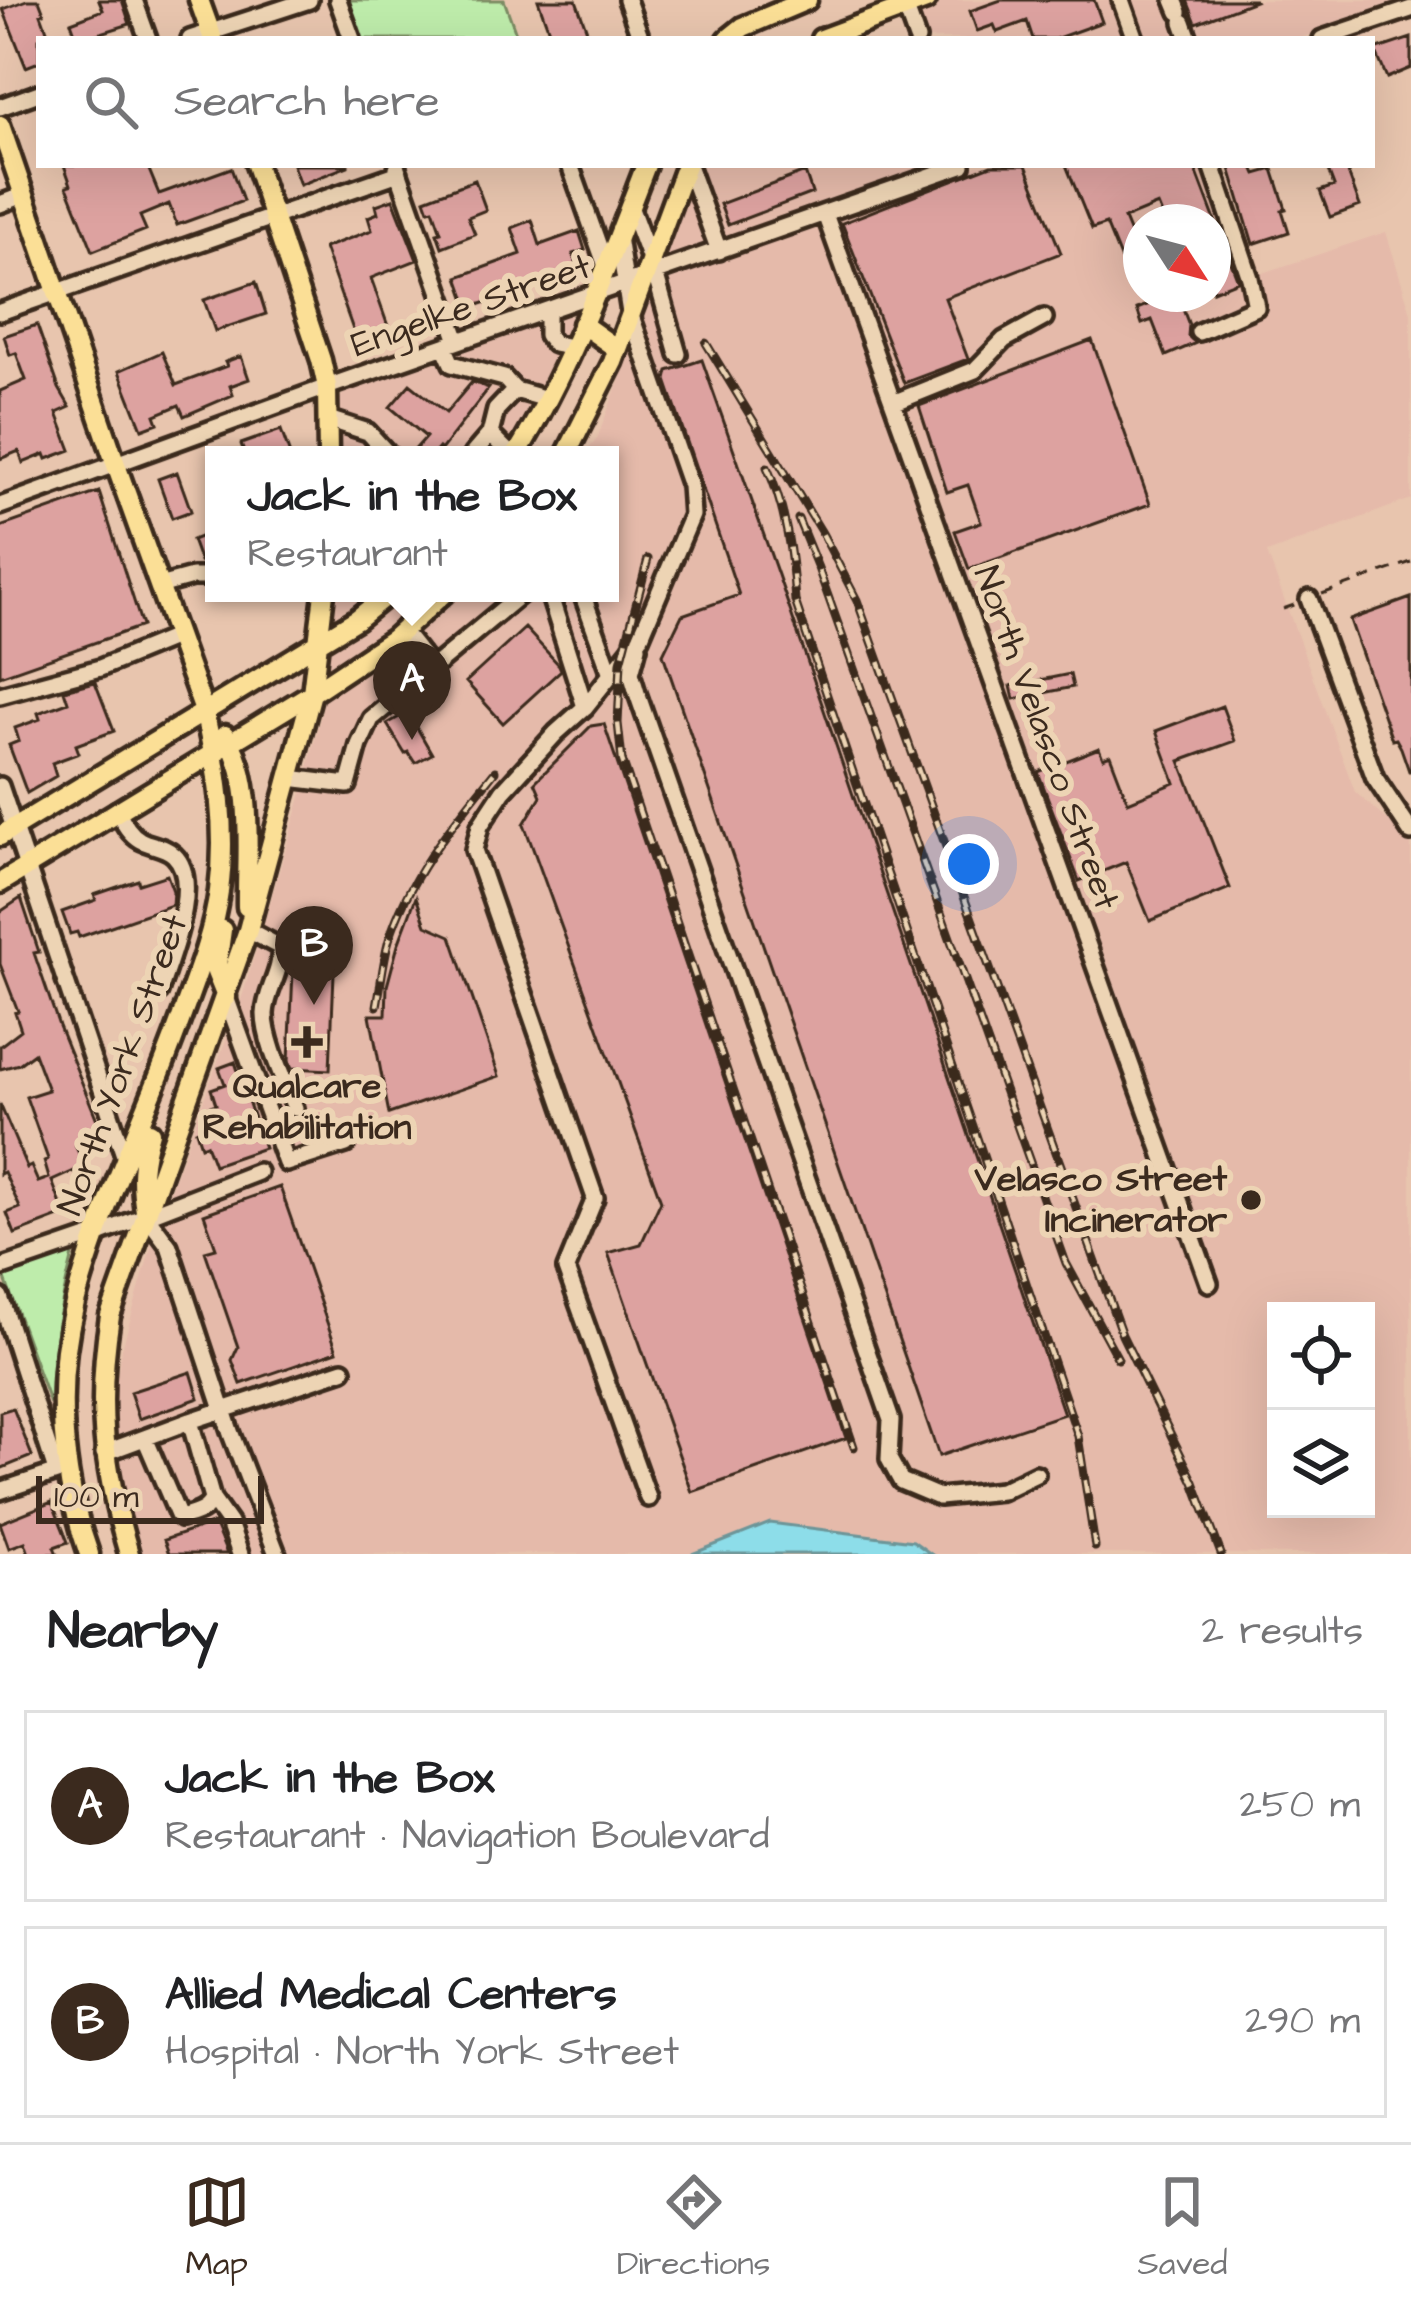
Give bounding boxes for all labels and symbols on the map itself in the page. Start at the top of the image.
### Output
north arrow [1123,204,1231,312]
street label: Engelke Street [344,241,598,372]
street label: North Velasco Street [960,559,1132,917]
pin: A [373,641,451,740]
your location [939,834,999,894]
pin: B [275,906,353,1005]
street label: North York Street [45,907,201,1222]
marker: Qualcare Rehabilitation [291,1026,323,1058]
place label: Qualcare Rehabilitation [202,1061,412,1153]
place label: Velasco Street Incinerator [973,1154,1227,1246]
marker: Velasco Street Incinerator [1238,1187,1264,1213]
scale bar [36,1470,264,1523]

